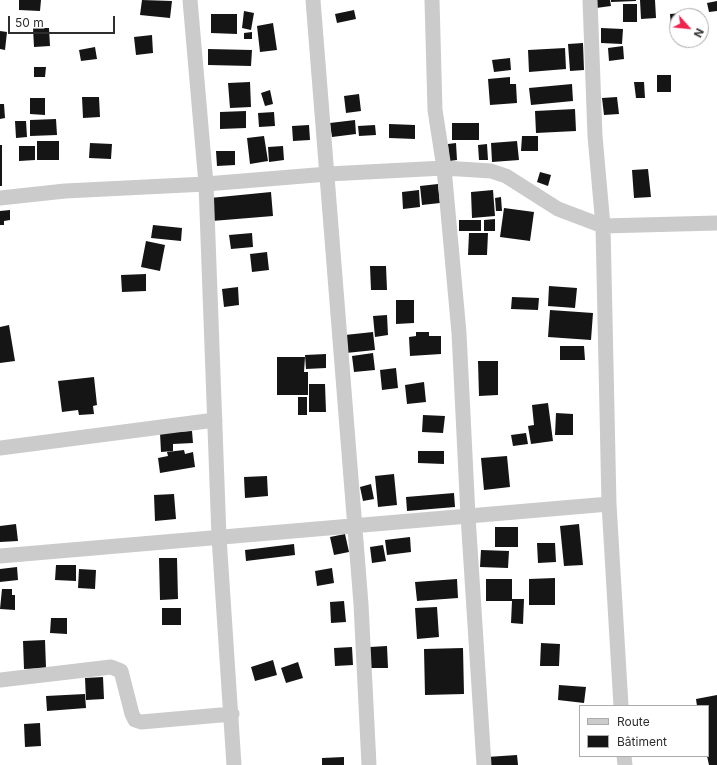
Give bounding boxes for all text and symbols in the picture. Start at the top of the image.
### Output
scale bar [10,8,117,34]
north arrow [669,8,709,48]
text: 50 m [15,15,44,30]
text: N [691,26,707,40]
legend [579,705,709,757]
text: Route [617,714,650,729]
text: Bâtiment [617,734,667,749]

